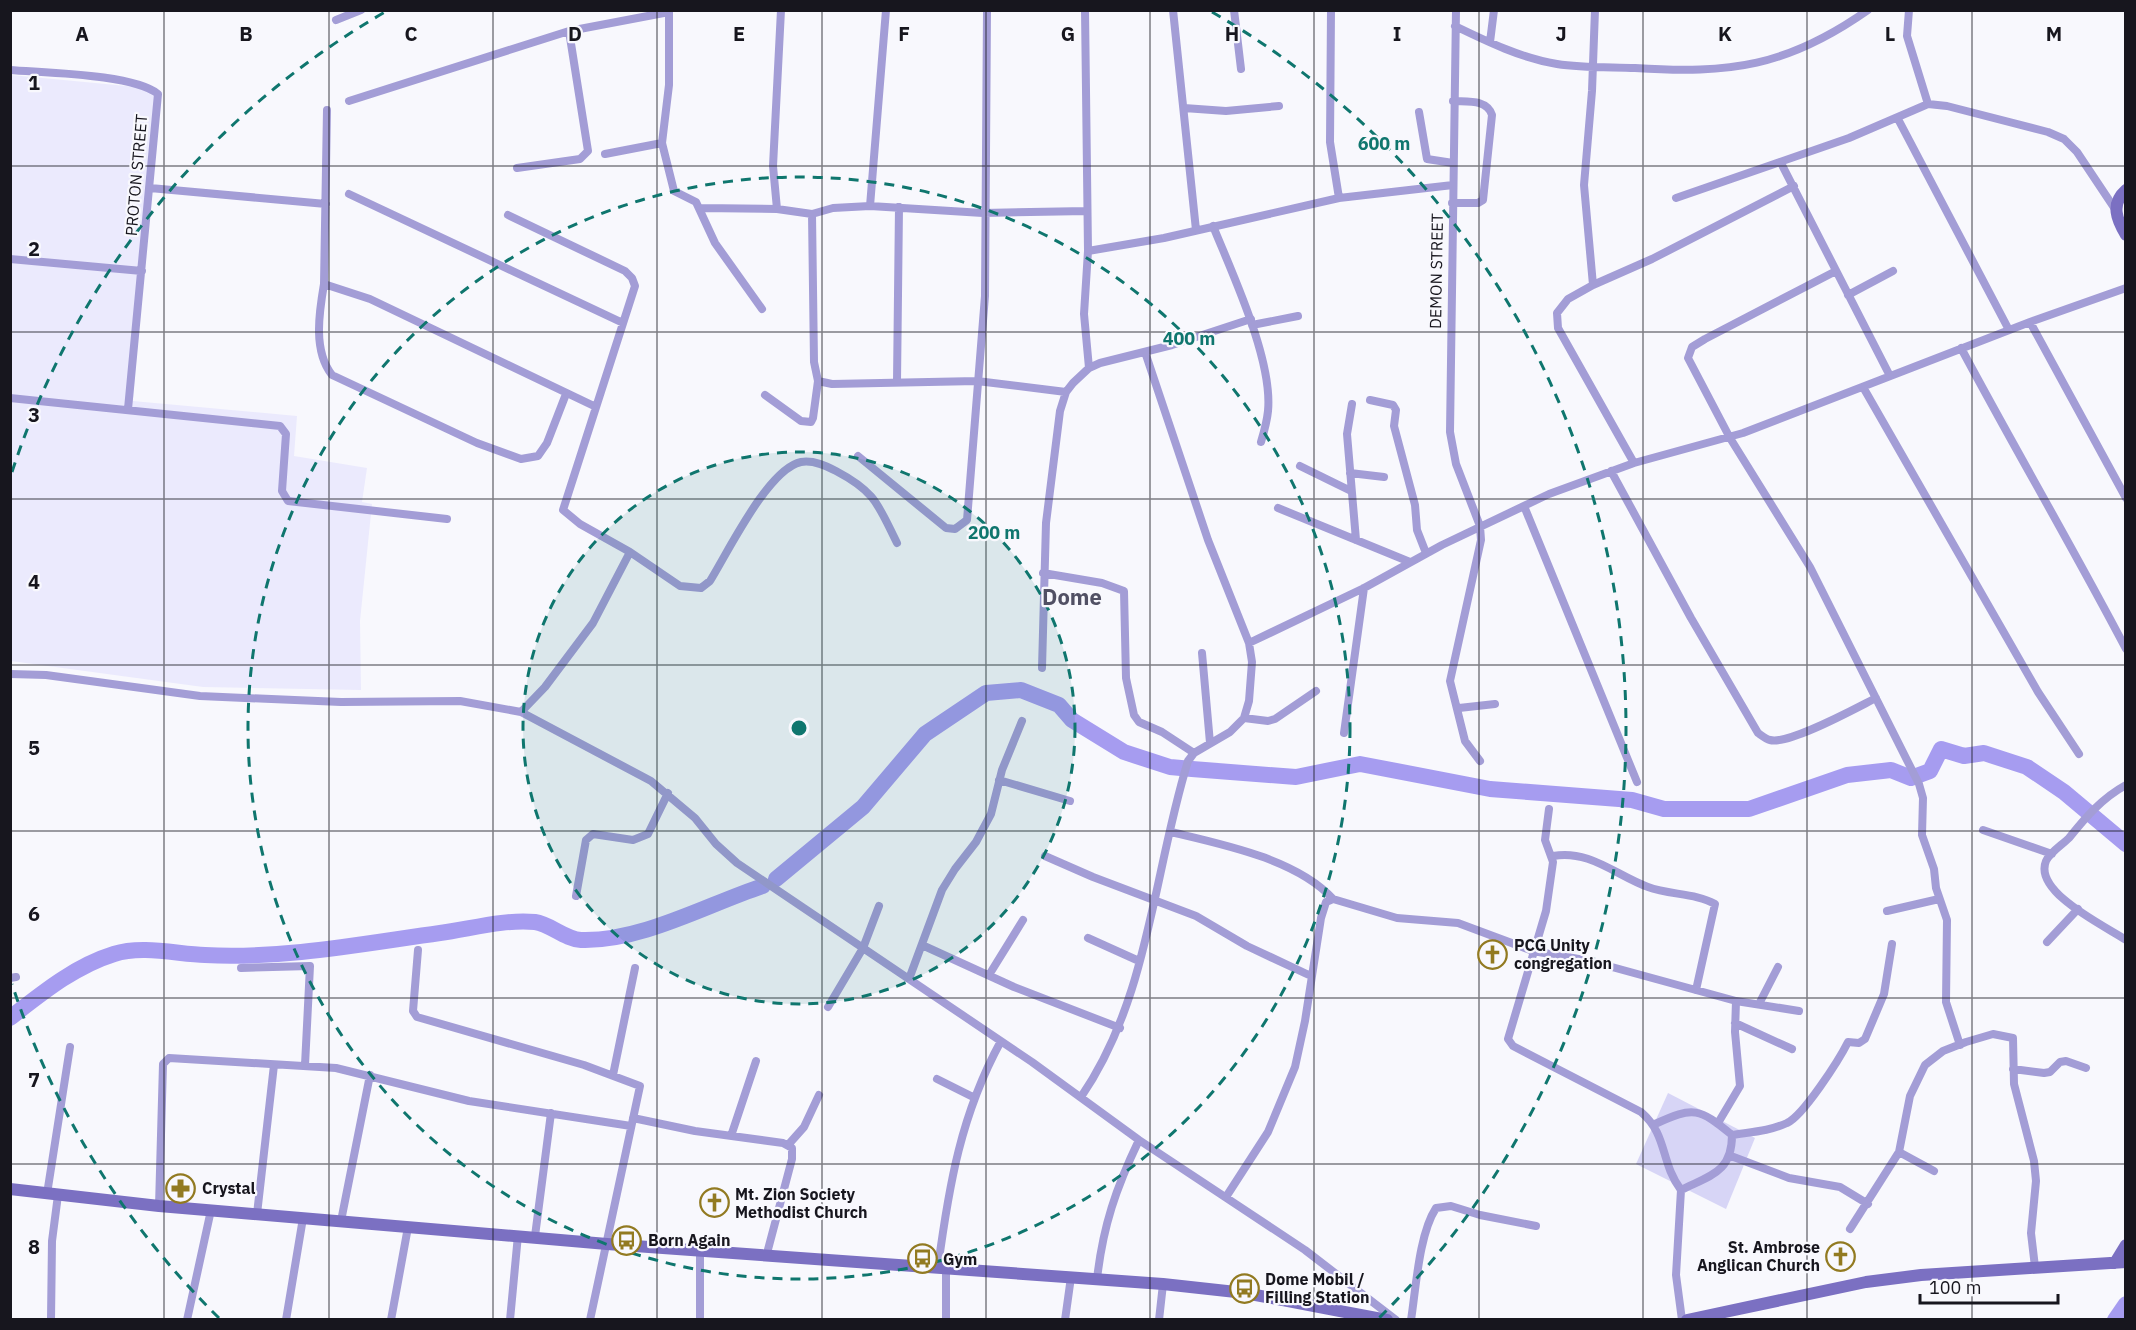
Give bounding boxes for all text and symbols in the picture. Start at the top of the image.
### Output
text: A [75,20,89,47]
text: B [239,20,253,47]
text: C [404,20,418,47]
text: D [568,20,582,47]
text: E [733,20,745,47]
text: F [898,20,910,47]
text: G [1061,20,1075,47]
text: H [1225,20,1239,47]
text: I [1393,20,1401,47]
text: J [1555,20,1567,47]
text: K [1718,20,1732,47]
text: L [1885,20,1895,47]
text: M [2046,20,2062,47]
text: 1 [28,69,40,96]
street label: PROTON STREET [121,113,151,237]
text: 600 m [1358,132,1410,155]
street label: DEMON STREET [1425,213,1447,329]
text: 2 [28,235,40,262]
text: 400 m [1163,327,1215,350]
text: 3 [28,401,40,428]
text: 200 m [968,521,1020,544]
text: 4 [28,568,40,595]
district label: Dome [1042,582,1102,611]
centre of rings [789,718,809,738]
text: 5 [28,734,40,761]
text: 6 [28,900,40,927]
place label: PCG Unity congregation [1514,935,1612,973]
church icon: PCG Unity congregation [1477,938,1509,970]
text: 7 [28,1066,40,1093]
pharmacy icon: Crystal [165,1172,197,1204]
place label: Crystal [202,1178,256,1198]
place label: Mt. Zion Society Methodist Church [735,1184,868,1222]
church icon: Mt. Zion Society Methodist Church [698,1187,730,1219]
bus stop icon: Born Again [611,1224,643,1256]
place label: Born Again [648,1230,730,1250]
text: 8 [28,1233,40,1260]
place label: St. Ambrose Anglican Church [1697,1237,1820,1275]
church icon: St. Ambrose Anglican Church [1825,1240,1857,1272]
bus stop icon: Gym [906,1243,938,1275]
place label: Gym [943,1249,977,1269]
scale bar [1920,1267,2058,1305]
place label: Dome Mobil / Filling Station [1265,1269,1370,1307]
bus stop icon: Dome Mobil / Filling Station [1228,1272,1260,1304]
text: 100 m [1929,1276,1981,1299]

